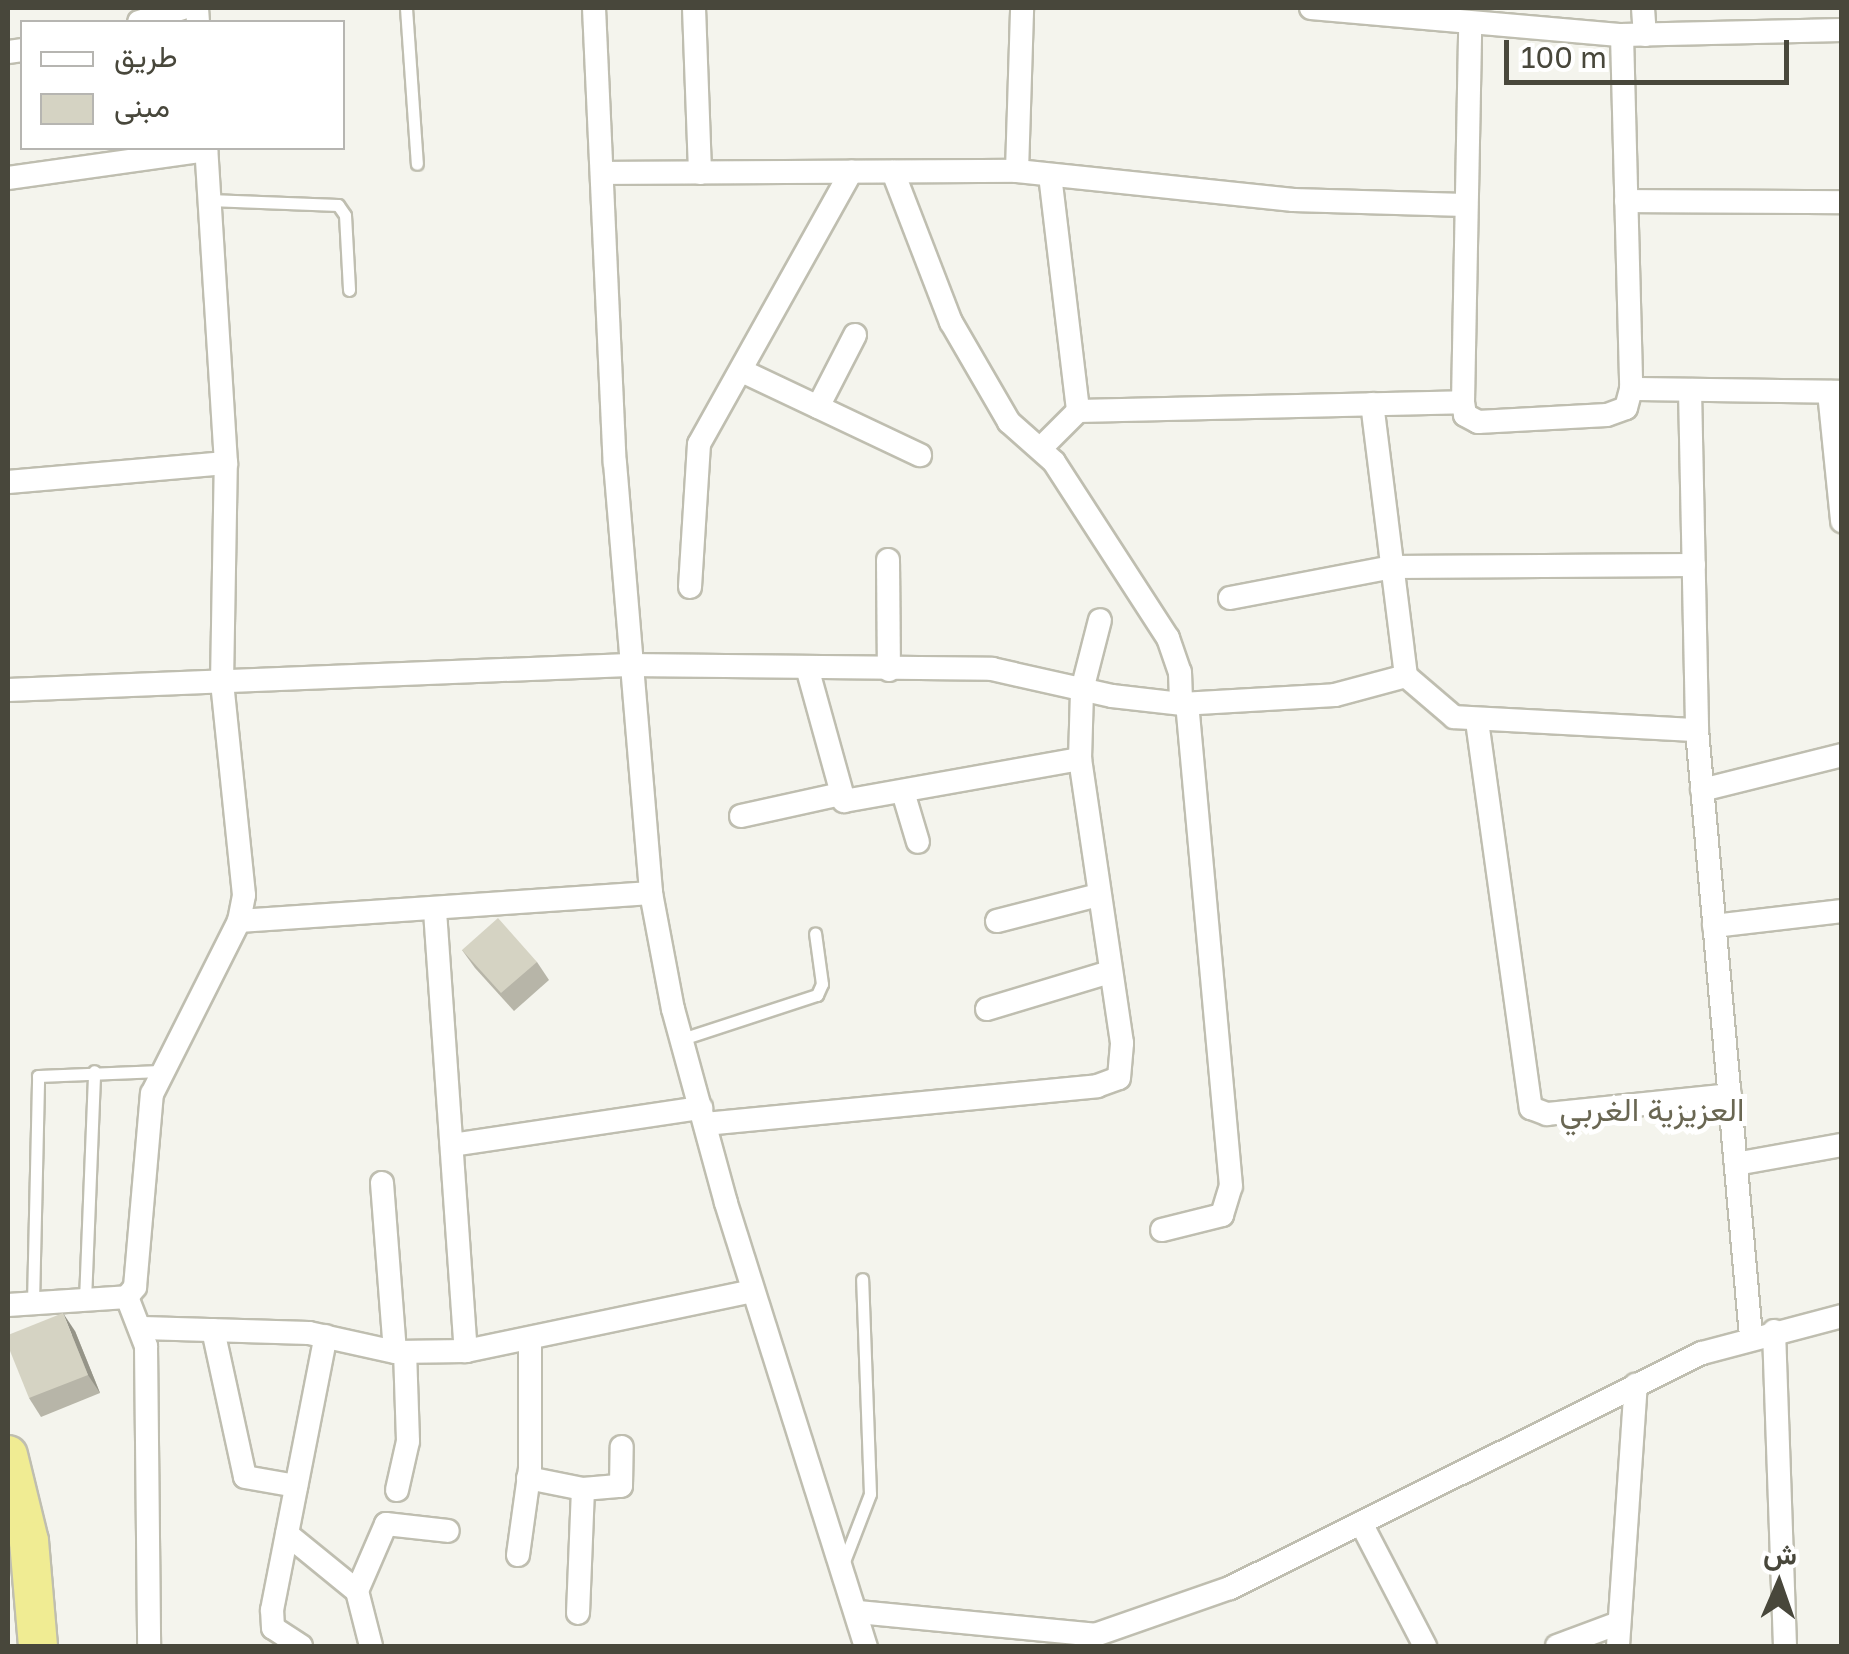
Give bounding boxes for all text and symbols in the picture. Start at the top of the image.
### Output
legend [20,20,345,150]
scale bar [1509,20,1794,82]
text: طريق [114,38,178,74]
text: 100 m [1521,39,1607,75]
text: مبنى [114,88,170,124]
district label: العزيزية الغربي [1560,1090,1744,1128]
north arrow [1729,1534,1829,1634]
text: ش [1763,1536,1797,1571]

